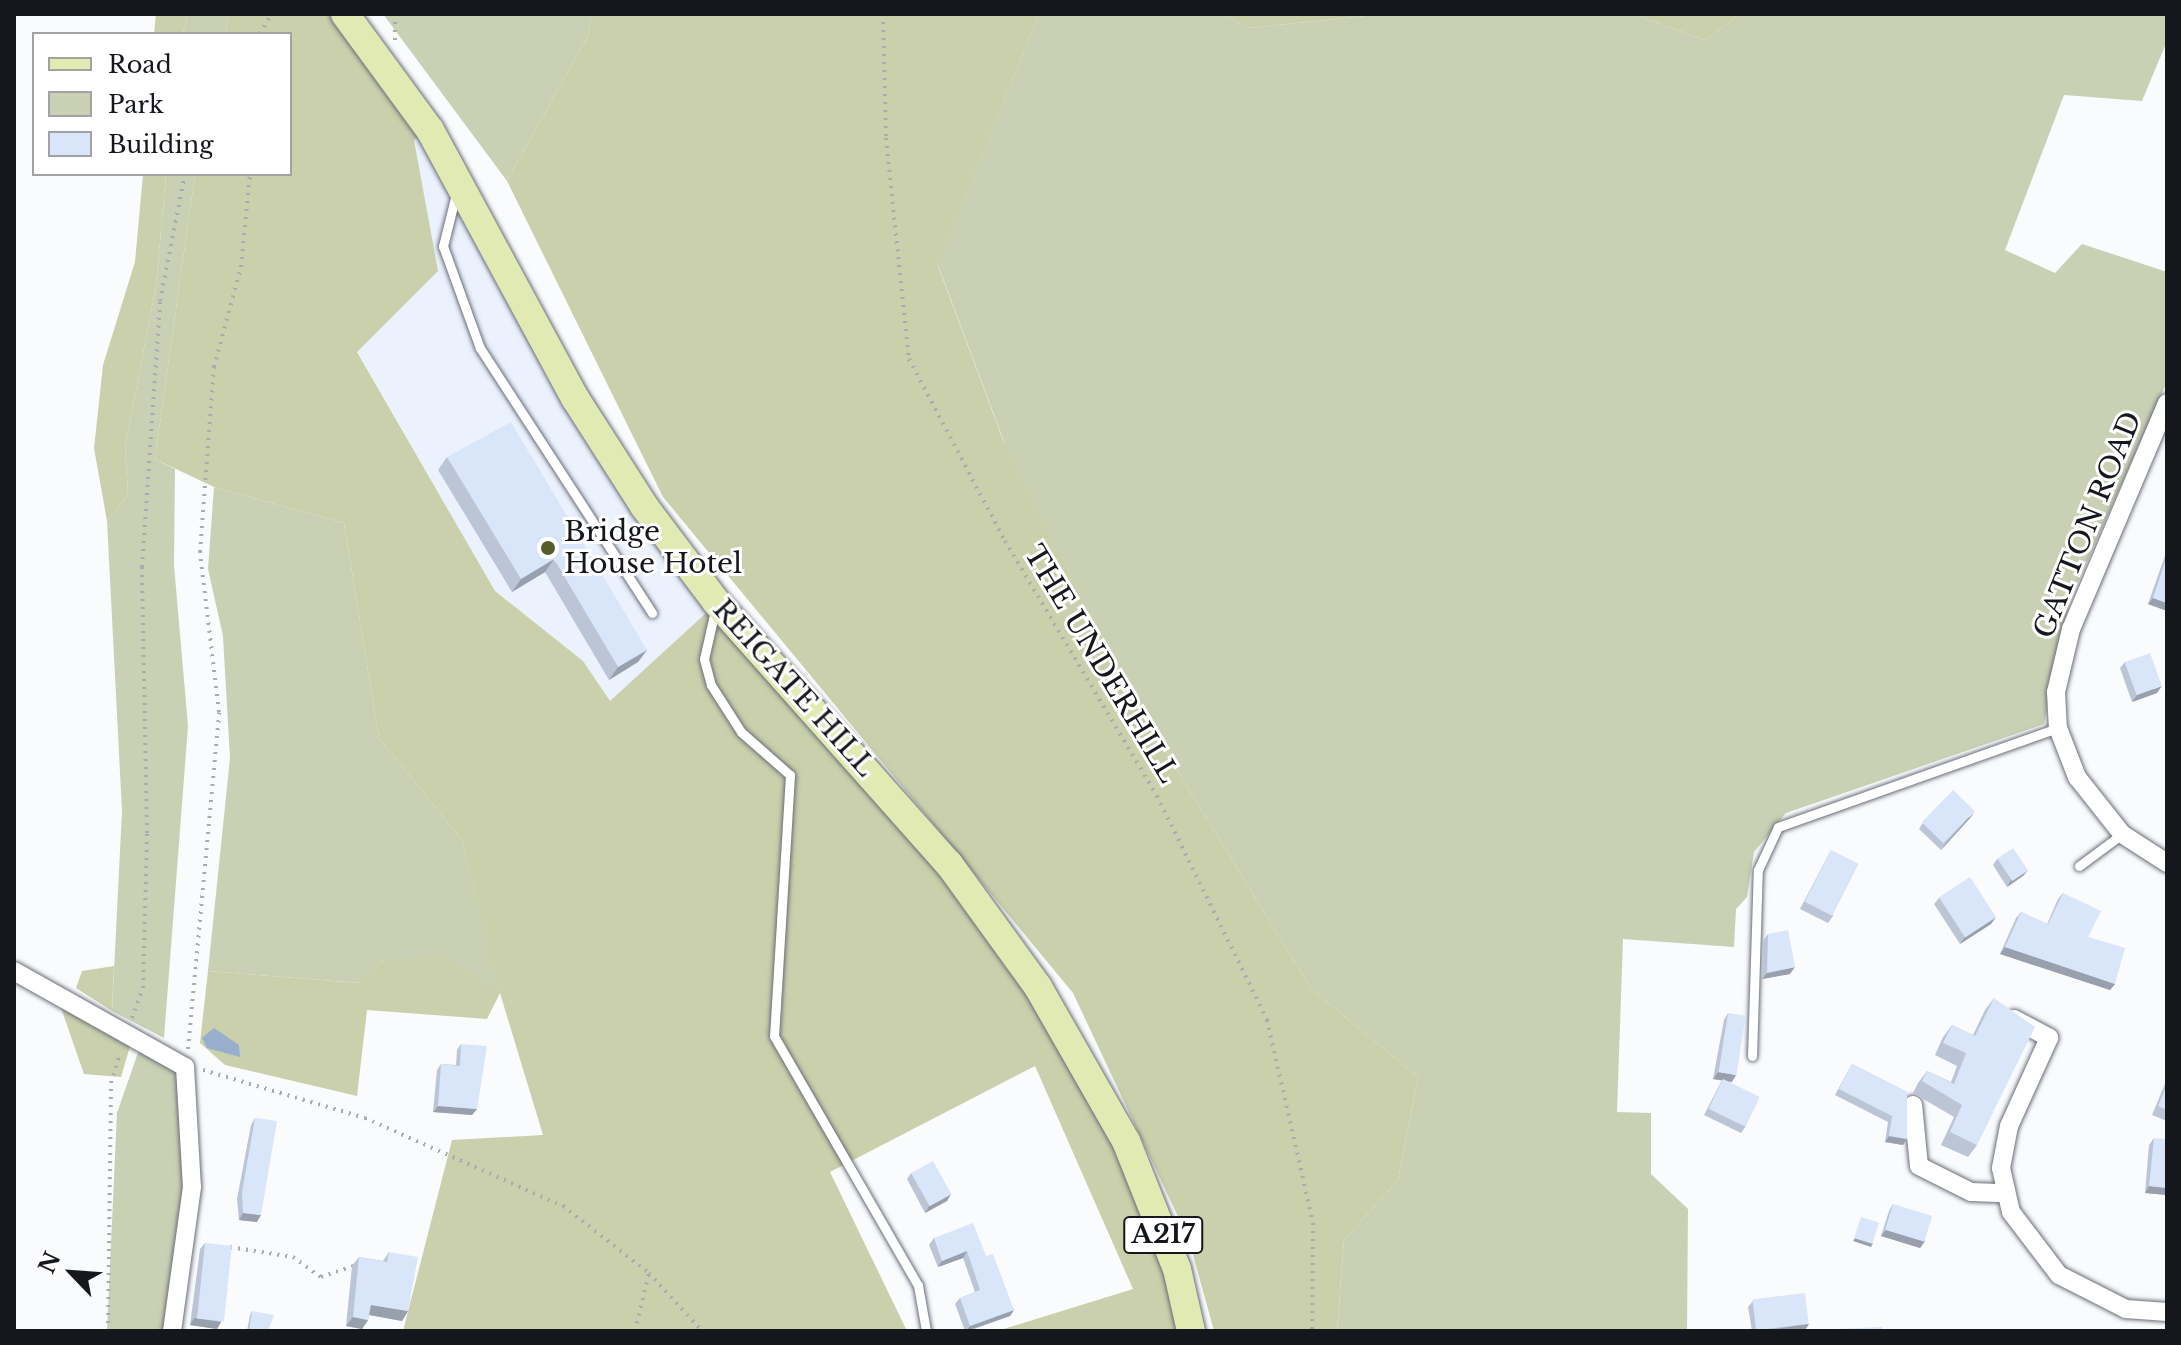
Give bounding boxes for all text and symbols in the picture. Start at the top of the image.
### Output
legend [32,32,292,176]
text: Road [108,50,172,79]
text: Park [108,90,164,119]
text: Building [108,130,214,159]
street label: GATTON ROAD [2027,407,2149,643]
place label: Bridge House Hotel [564,515,742,581]
marker: Bridge House Hotel [539,539,557,557]
street label: THE UNDERHILL [1017,539,1185,789]
street label: REIGATE HILL [706,593,882,783]
road number: A217 [1123,1213,1203,1257]
north arrow [32,1233,112,1313]
text: N [33,1248,66,1278]

